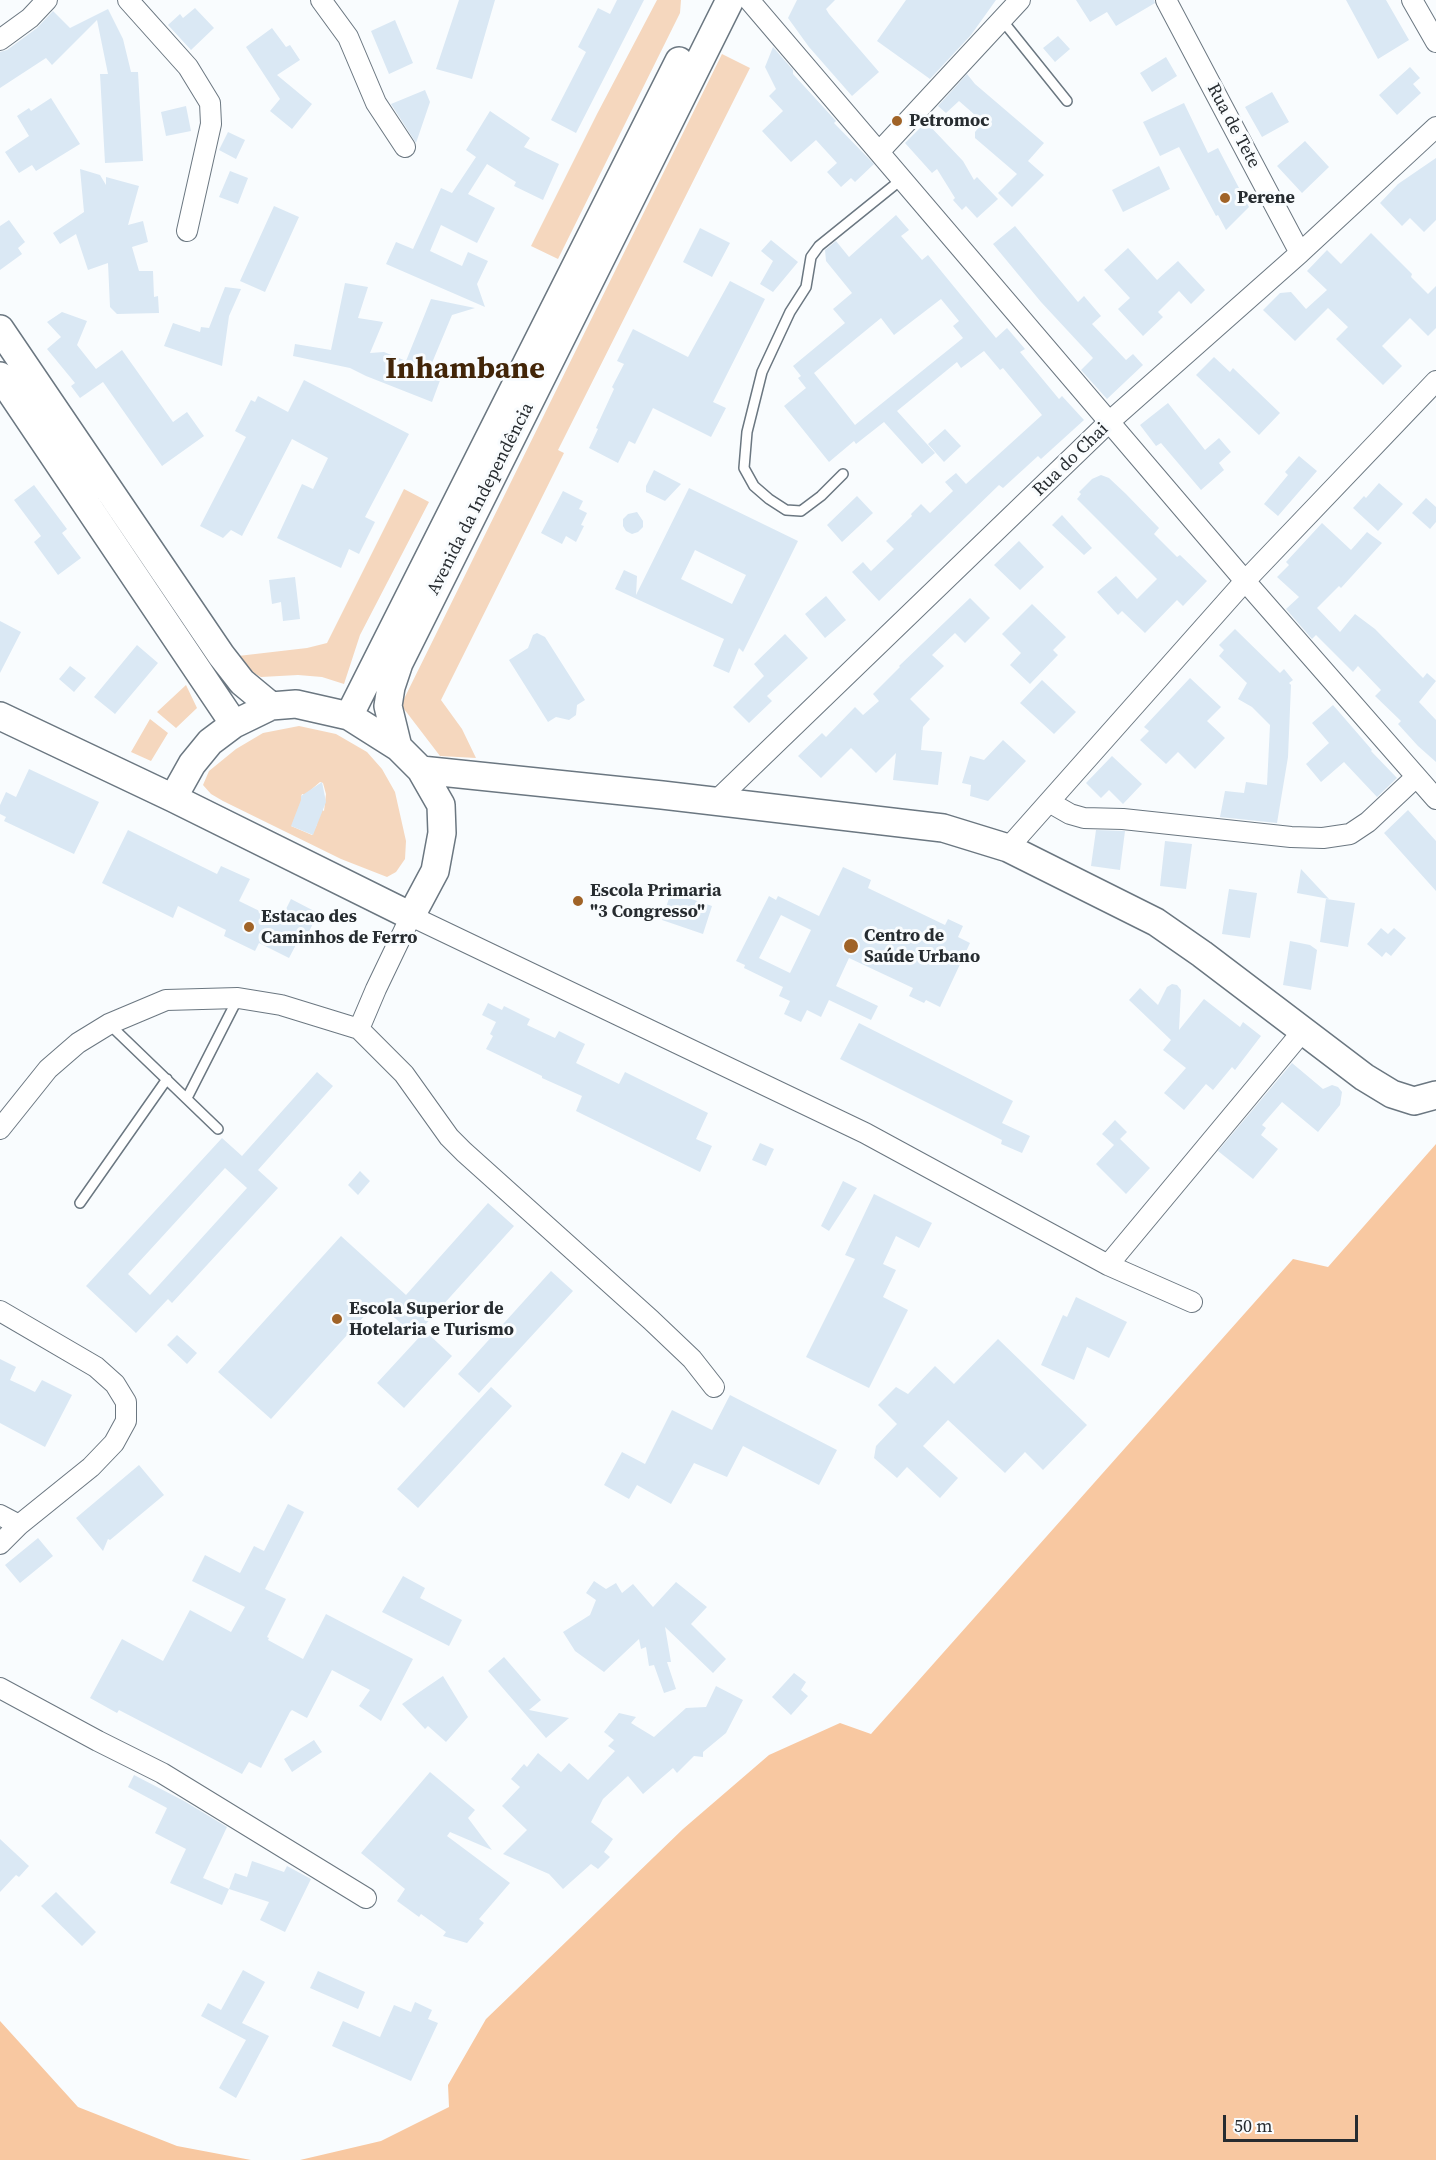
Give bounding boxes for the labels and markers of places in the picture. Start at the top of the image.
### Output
place label: Petromoc [909,110,990,132]
marker: Petromoc [890,114,904,128]
place label: Perene [1237,187,1295,209]
marker: Perene [1218,191,1232,205]
place label: Escola Primaria "3 Congresso" [590,880,722,922]
marker: Escola Primaria "3 Congresso" [571,894,585,908]
place label: Estacao des Caminhos de Ferro [261,906,418,948]
marker: Estacao des Caminhos de Ferro [242,920,256,934]
place label: Centro de Saúde Urbano [864,925,980,968]
marker: Centro de Saúde Urbano [842,937,860,955]
place label: Escola Superior de Hotelaria e Turismo [349,1298,514,1340]
marker: Escola Superior de Hotelaria e Turismo [330,1312,344,1326]

